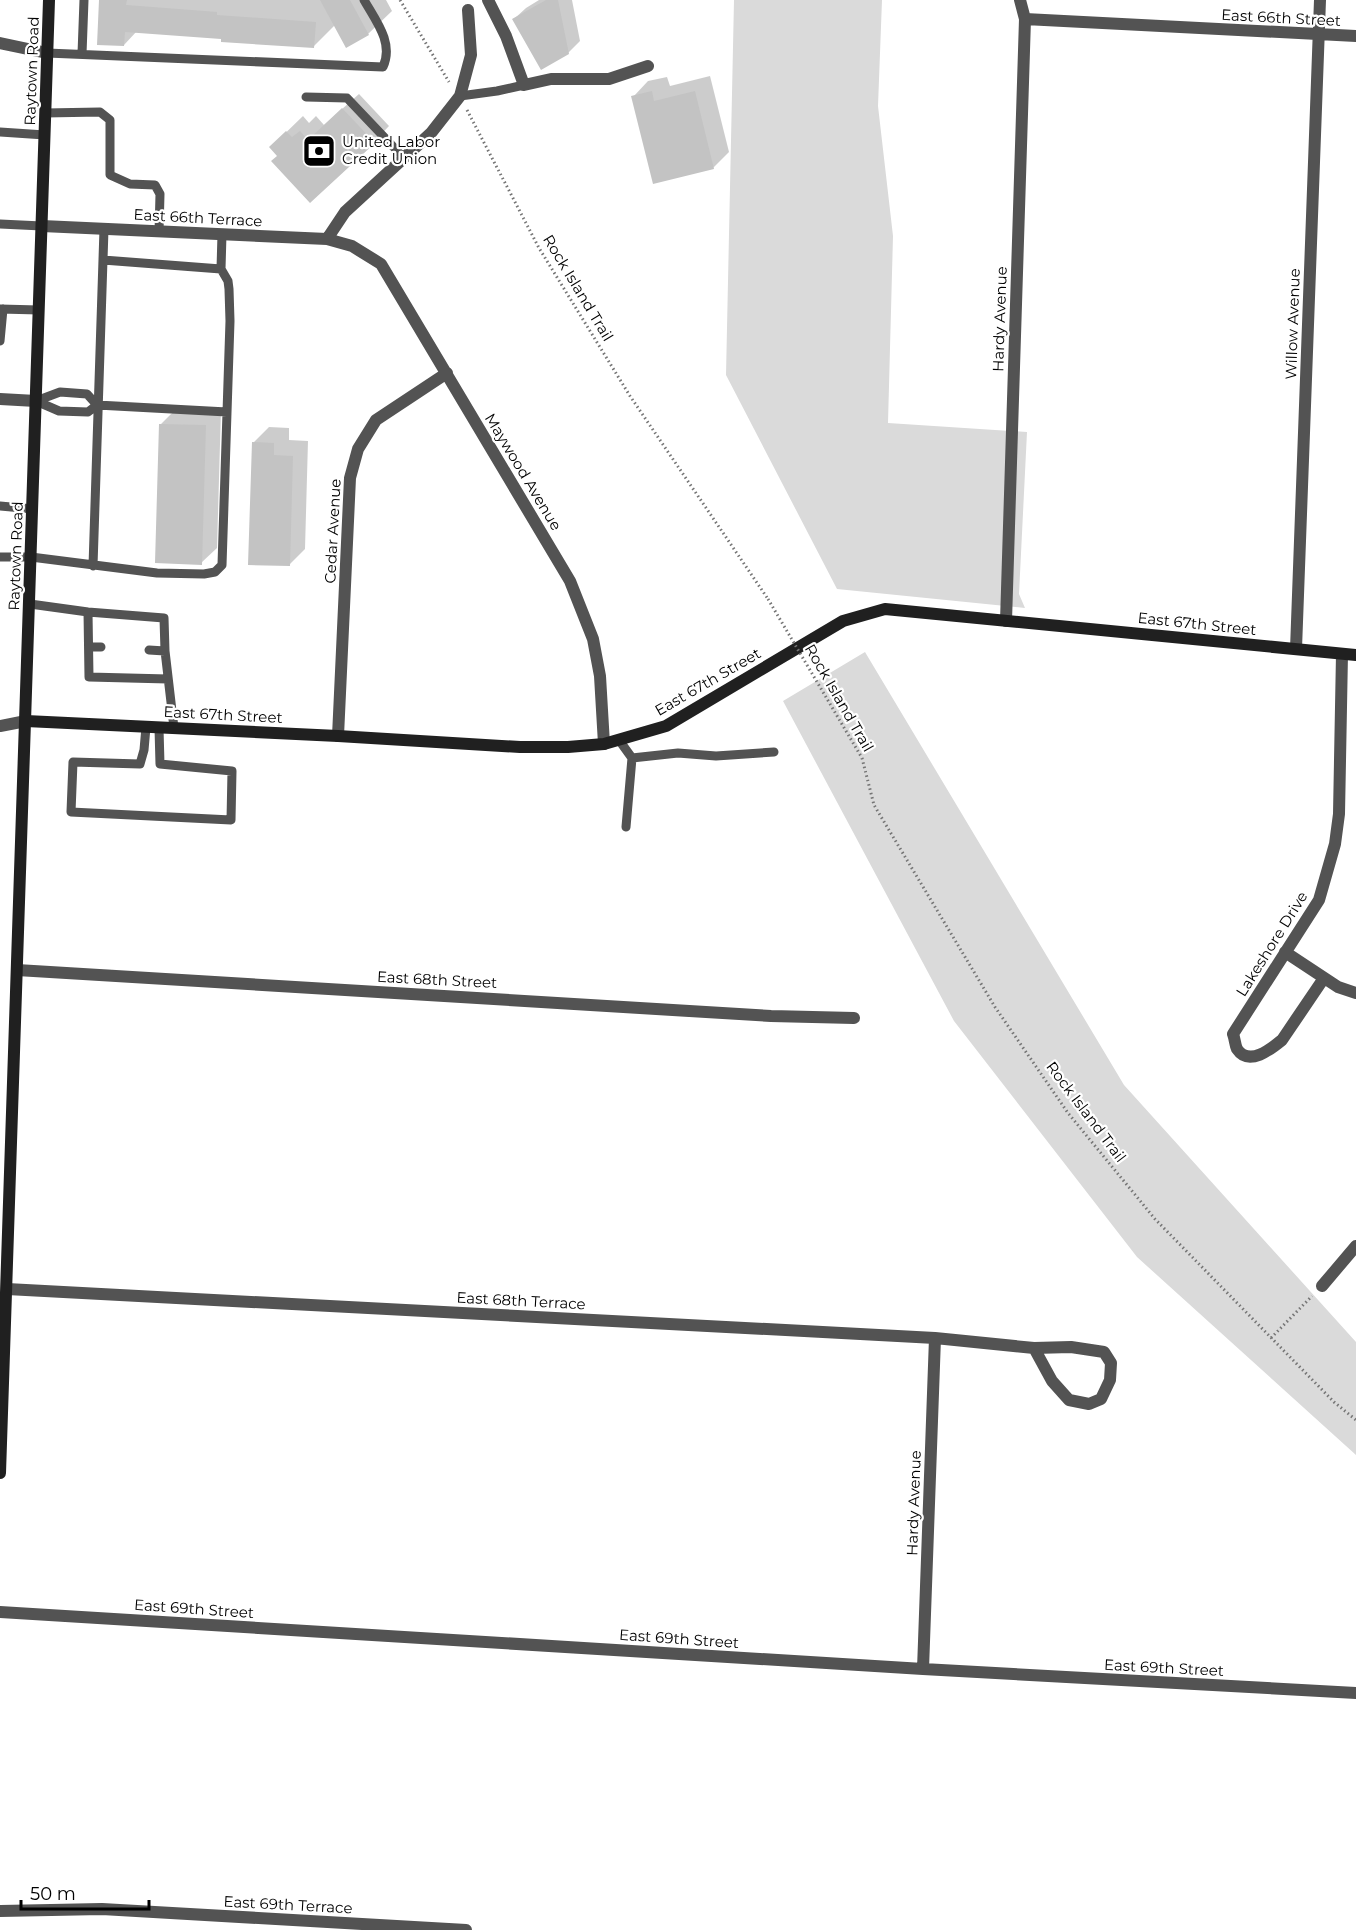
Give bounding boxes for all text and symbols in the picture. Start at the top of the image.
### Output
street label: East 66th Street [1221,5,1341,30]
street label: Raytown Road [20,16,43,126]
place label: United Labor Credit Union [342,132,440,168]
bank icon: United Labor Credit Union [301,133,337,169]
street label: East 66th Terrace [133,205,263,230]
street label: Rock Island Trail [539,231,618,345]
street label: Hardy Avenue [988,266,1011,372]
street label: Willow Avenue [1281,268,1304,380]
street label: Maywood Avenue [481,410,566,534]
street label: Cedar Avenue [320,478,345,584]
street label: Raytown Road [4,501,27,611]
street label: East 67th Street [1137,608,1257,639]
street label: Rock Island Trail [801,641,878,755]
street label: East 67th Street [651,644,764,720]
street label: East 67th Street [163,702,283,727]
street label: Lakeshore Drive [1232,888,1312,1000]
street label: East 68th Street [376,967,498,992]
street label: Rock Island Trail [1042,1058,1130,1166]
street label: East 68th Terrace [456,1288,586,1313]
street label: Hardy Avenue [902,1450,925,1556]
street label: East 69th Street [133,1595,255,1622]
street label: East 69th Street [618,1625,740,1652]
street label: East 69th Street [1104,1655,1224,1680]
scale bar [21,1873,148,1911]
text: 50 m [30,1883,76,1905]
street label: East 69th Terrace [223,1892,353,1917]

